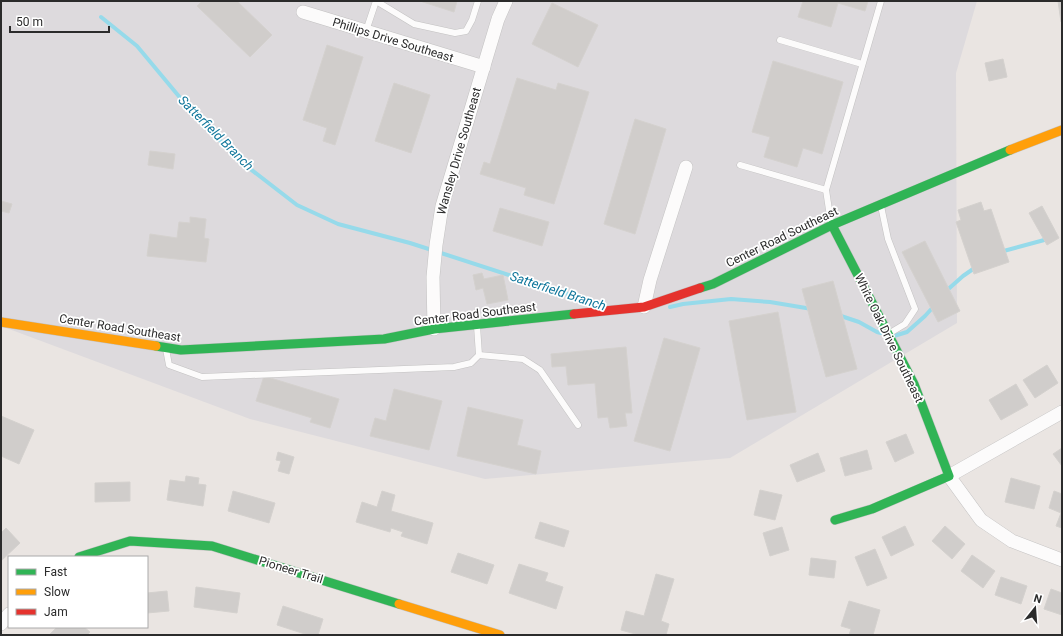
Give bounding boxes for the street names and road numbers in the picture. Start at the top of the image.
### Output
street label: Phillips Drive Southeast [331,15,455,65]
street label: Wansley Drive Southeast [434,86,484,216]
street label: Center Road Southeast [724,204,840,270]
street label: White Oak Drive Southeast [852,271,926,405]
street label: Center Road Southeast [413,300,537,328]
street label: Center Road Southeast [58,311,182,345]
street label: Pioneer Trail [257,554,325,586]

